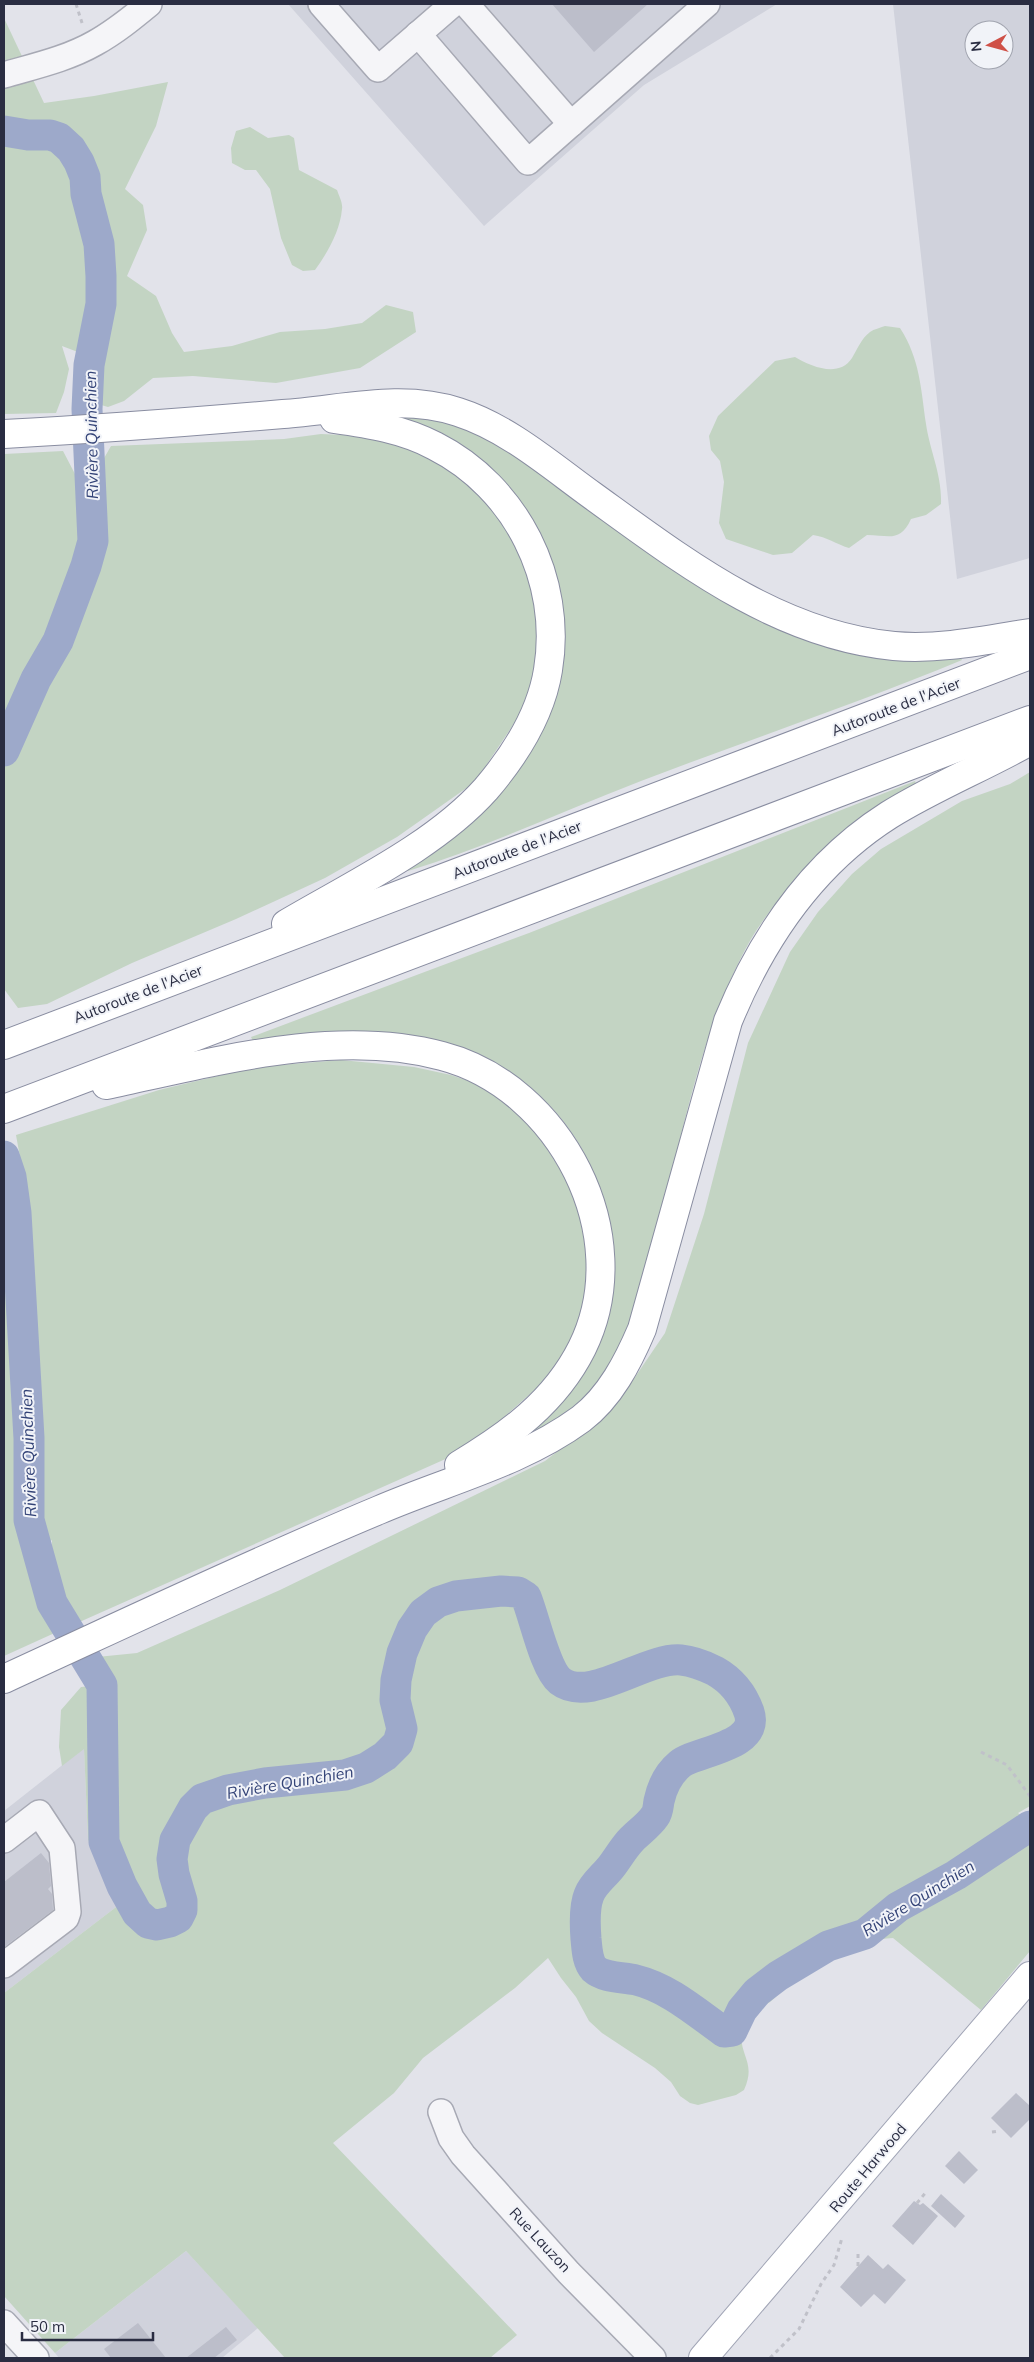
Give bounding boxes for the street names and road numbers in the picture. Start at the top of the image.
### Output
street label: Autoroute de l'Acier [829,673,964,740]
street label: Autoroute de l'Acier [450,816,585,883]
street label: Autoroute de l'Acier [71,960,206,1027]
street label: Route Harwood [825,2119,910,2216]
street label: Rue Lauzon [505,2203,575,2276]

